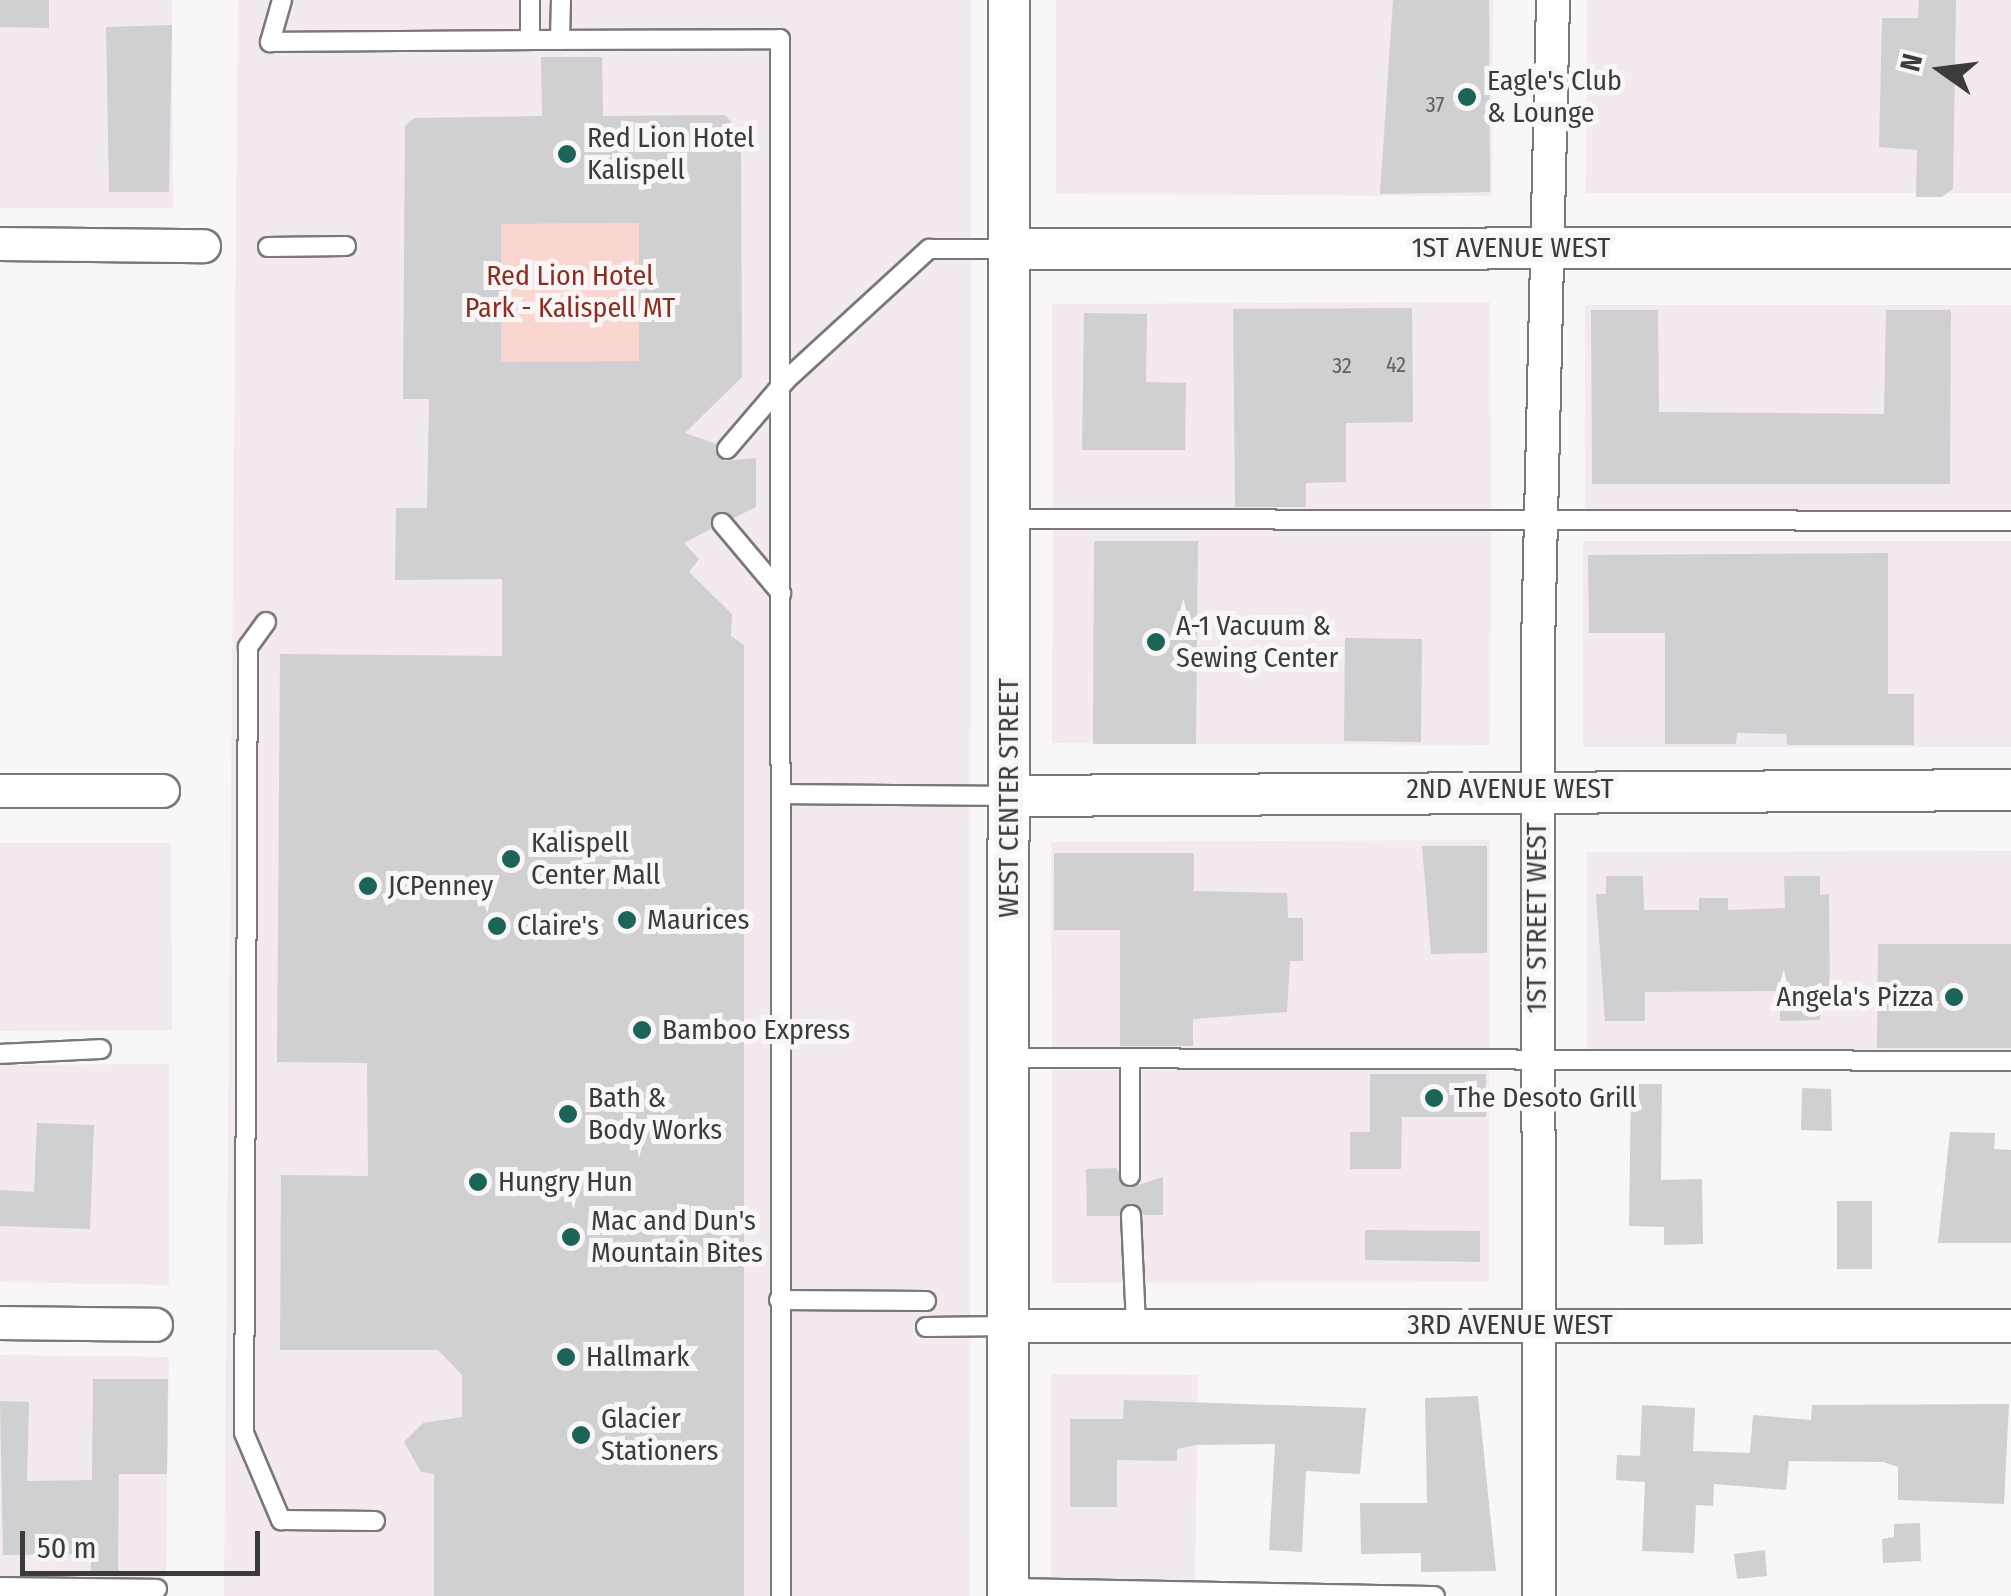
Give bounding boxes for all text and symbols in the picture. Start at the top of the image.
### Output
north arrow [1891,20,1991,120]
text: N [1893,50,1929,75]
place label: Eagle's Club & Lounge [1487,64,1622,130]
marker: Eagle's Club & Lounge [1456,86,1478,108]
house number: 37 [1426,92,1444,118]
place label: Red Lion Hotel Kalispell [587,121,754,187]
marker: Red Lion Hotel Kalispell [556,143,578,165]
street label: 1ST AVENUE WEST [1412,231,1610,265]
park label: Red Lion Hotel Park - Kalispell MT [465,259,675,325]
house number: 42 [1386,352,1406,378]
house number: 32 [1332,353,1352,379]
place label: A-1 Vacuum & Sewing Center [1176,609,1338,675]
marker: A-1 Vacuum & Sewing Center [1145,631,1167,653]
street label: WEST CENTER STREET [992,678,1026,918]
street label: 2ND AVENUE WEST [1406,772,1614,806]
street label: 1ST STREET WEST [1520,822,1554,1014]
place label: Kalispell Center Mall [531,826,660,892]
marker: Kalispell Center Mall [500,848,522,870]
place label: JCPenney [388,869,493,903]
marker: JCPenney [357,875,379,897]
place label: Maurices [647,903,749,937]
place label: Claire's [517,909,599,943]
marker: Maurices [616,909,638,931]
marker: Claire's [486,915,508,937]
place label: Angela's Pizza [1776,980,1934,1014]
marker: Angela's Pizza [1943,986,1965,1008]
place label: Bamboo Express [662,1013,850,1047]
marker: Bamboo Express [631,1019,653,1041]
place label: Bath & Body Works [588,1081,722,1147]
place label: The Desoto Grill [1454,1081,1637,1115]
marker: The Desoto Grill [1423,1087,1445,1109]
marker: Bath & Body Works [557,1103,579,1125]
place label: Hungry Hun [498,1165,633,1199]
marker: Hungry Hun [467,1171,489,1193]
place label: Mac and Dun's Mountain Bites [591,1204,763,1270]
marker: Mac and Dun's Mountain Bites [560,1226,582,1248]
street label: 3RD AVENUE WEST [1407,1308,1613,1342]
place label: Hallmark [586,1340,689,1374]
marker: Hallmark [555,1346,577,1368]
place label: Glacier Stationers [601,1402,718,1468]
marker: Glacier Stationers [570,1424,592,1446]
scale bar [25,1511,265,1573]
text: 50 m [37,1530,97,1566]

